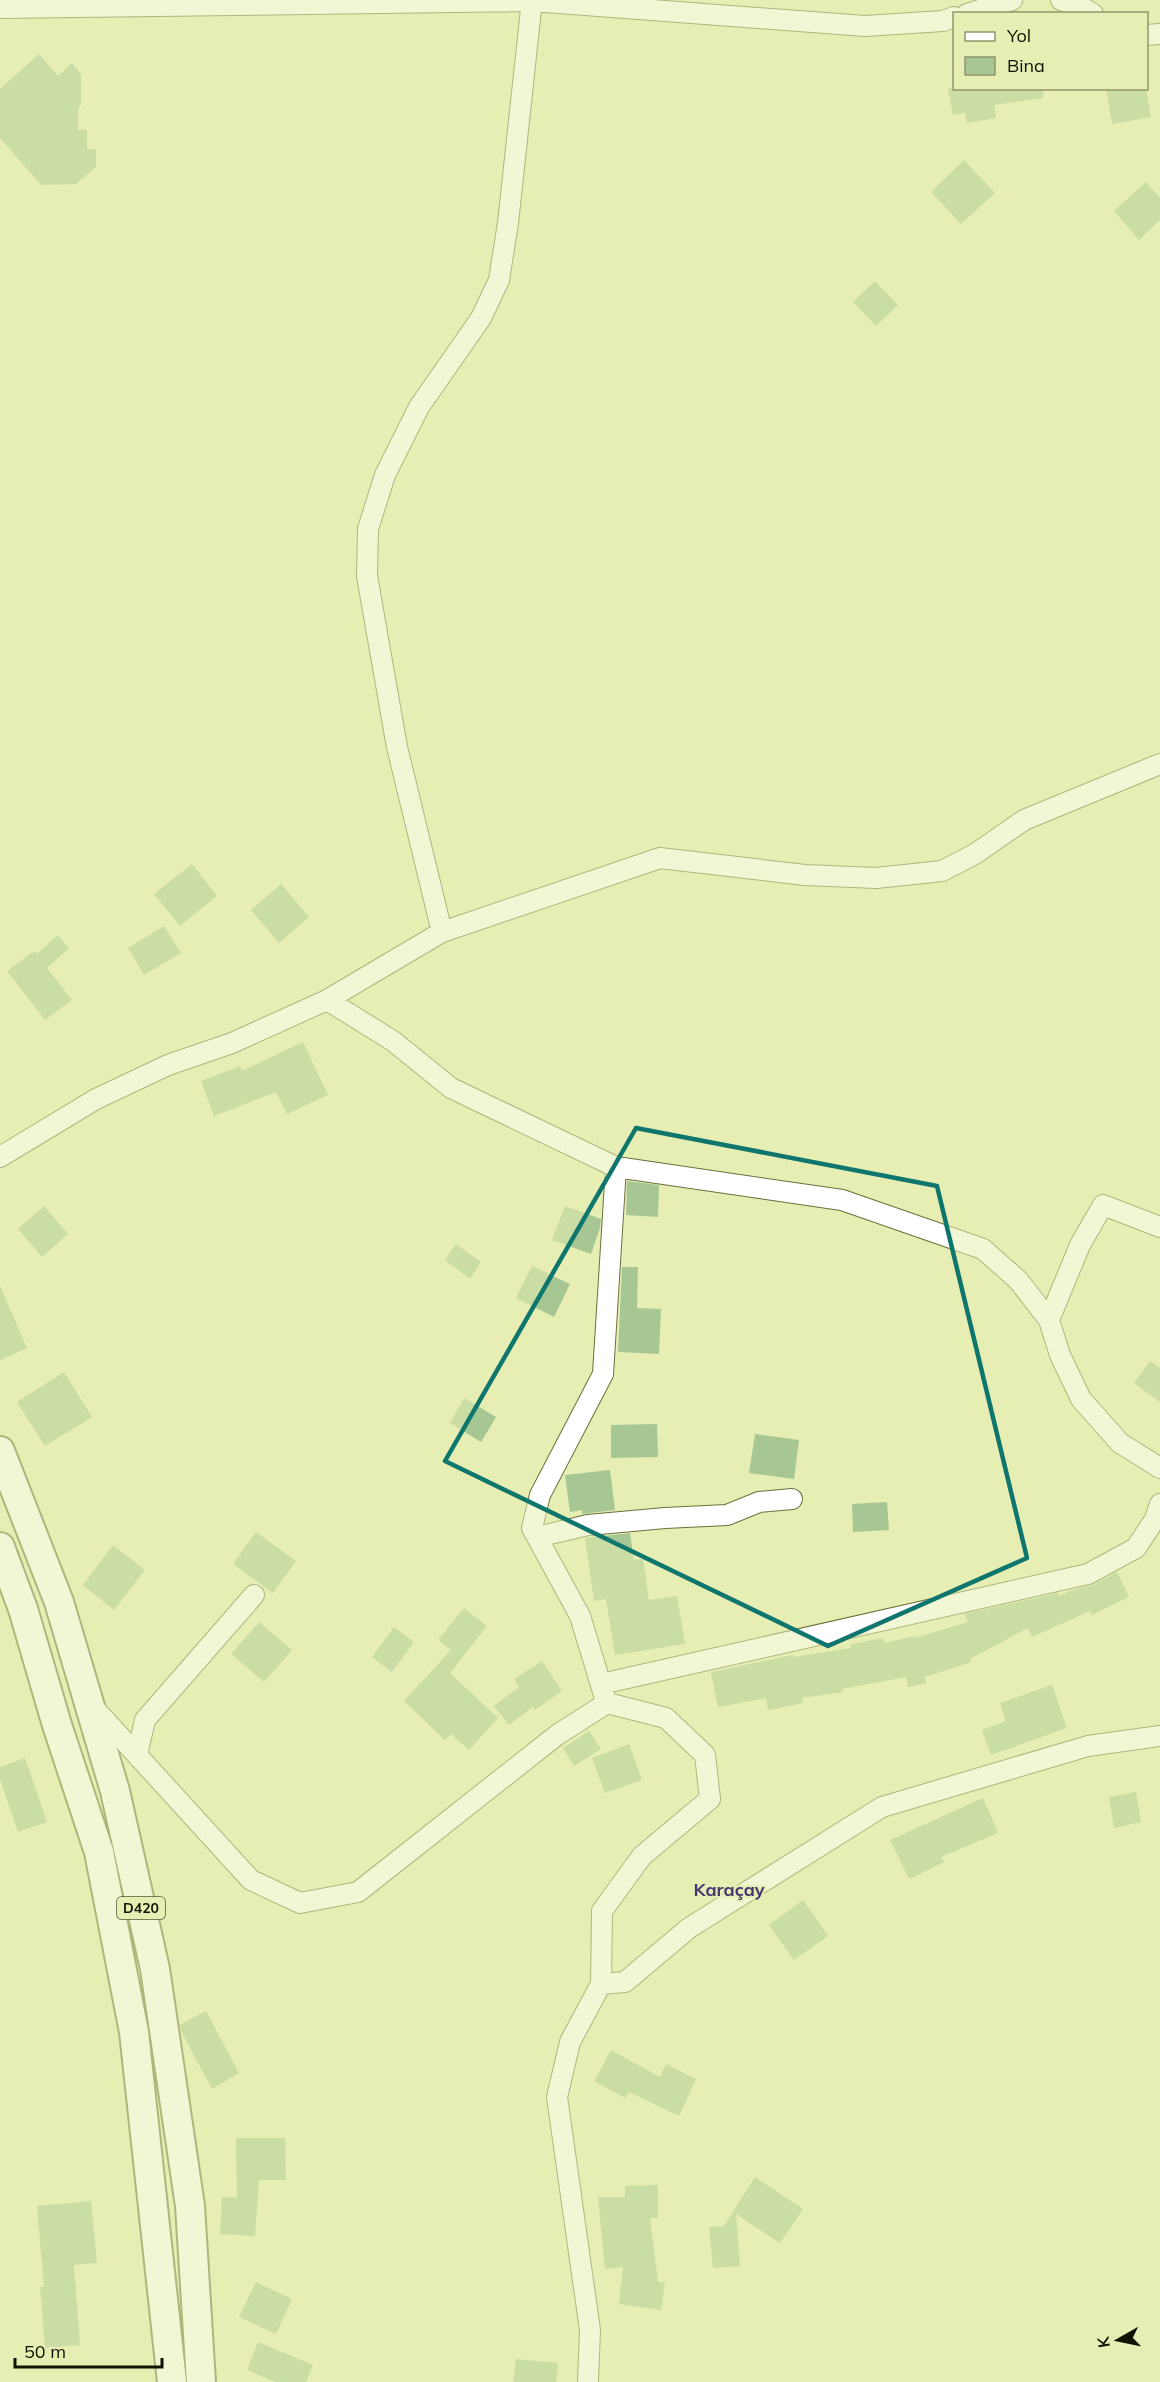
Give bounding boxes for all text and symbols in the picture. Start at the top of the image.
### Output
legend [953,12,1148,90]
text: Yol [1006,24,1031,47]
text: Bina [1007,54,1045,77]
district label: Karaçay [693,1878,765,1901]
road number: D420 [117,1897,165,1919]
north arrow [1088,2310,1148,2370]
scale bar [15,2331,162,2369]
text: K [1092,2334,1114,2349]
text: 50 m [24,2340,66,2363]

